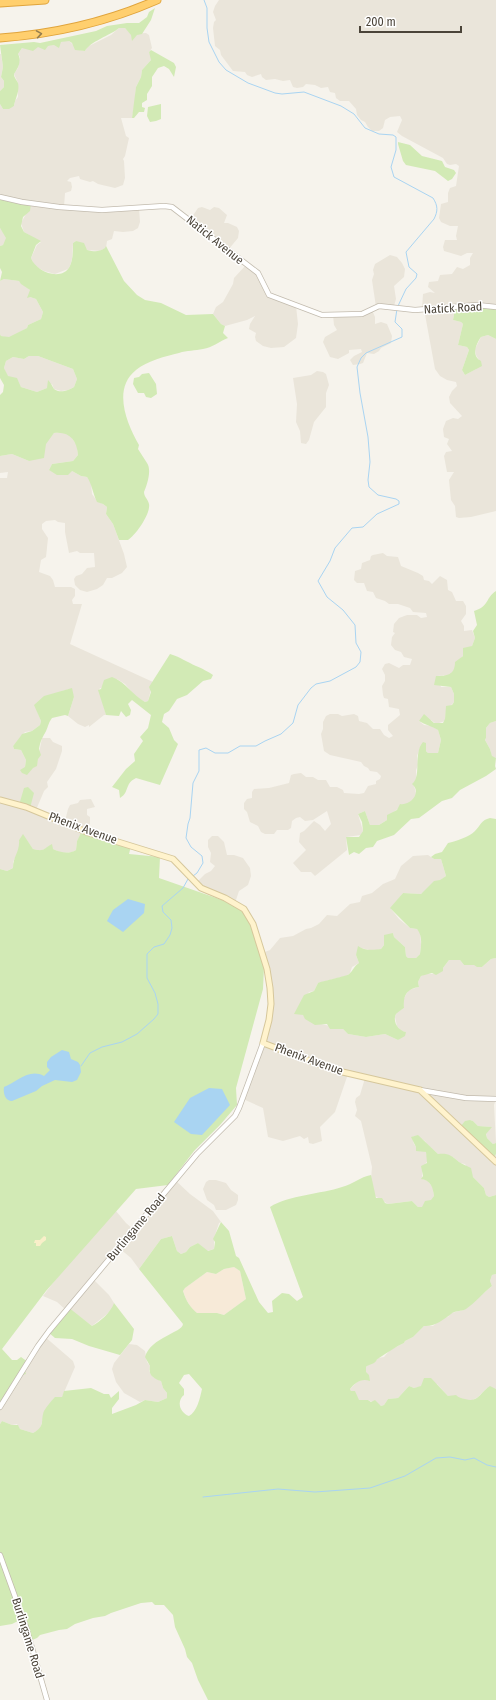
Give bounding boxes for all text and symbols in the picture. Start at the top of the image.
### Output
scale bar [360,8,461,34]
text: 200 m [366,15,396,29]
one-way arrow [36,30,42,39]
street label: Natick Avenue [183,213,247,267]
street label: Natick Road [423,299,483,317]
street label: Phenix Avenue [47,809,119,847]
street label: Phenix Avenue [273,1040,345,1078]
street label: Burlingame Road [104,1190,168,1264]
street label: Burlingame Road [9,1596,47,1680]

